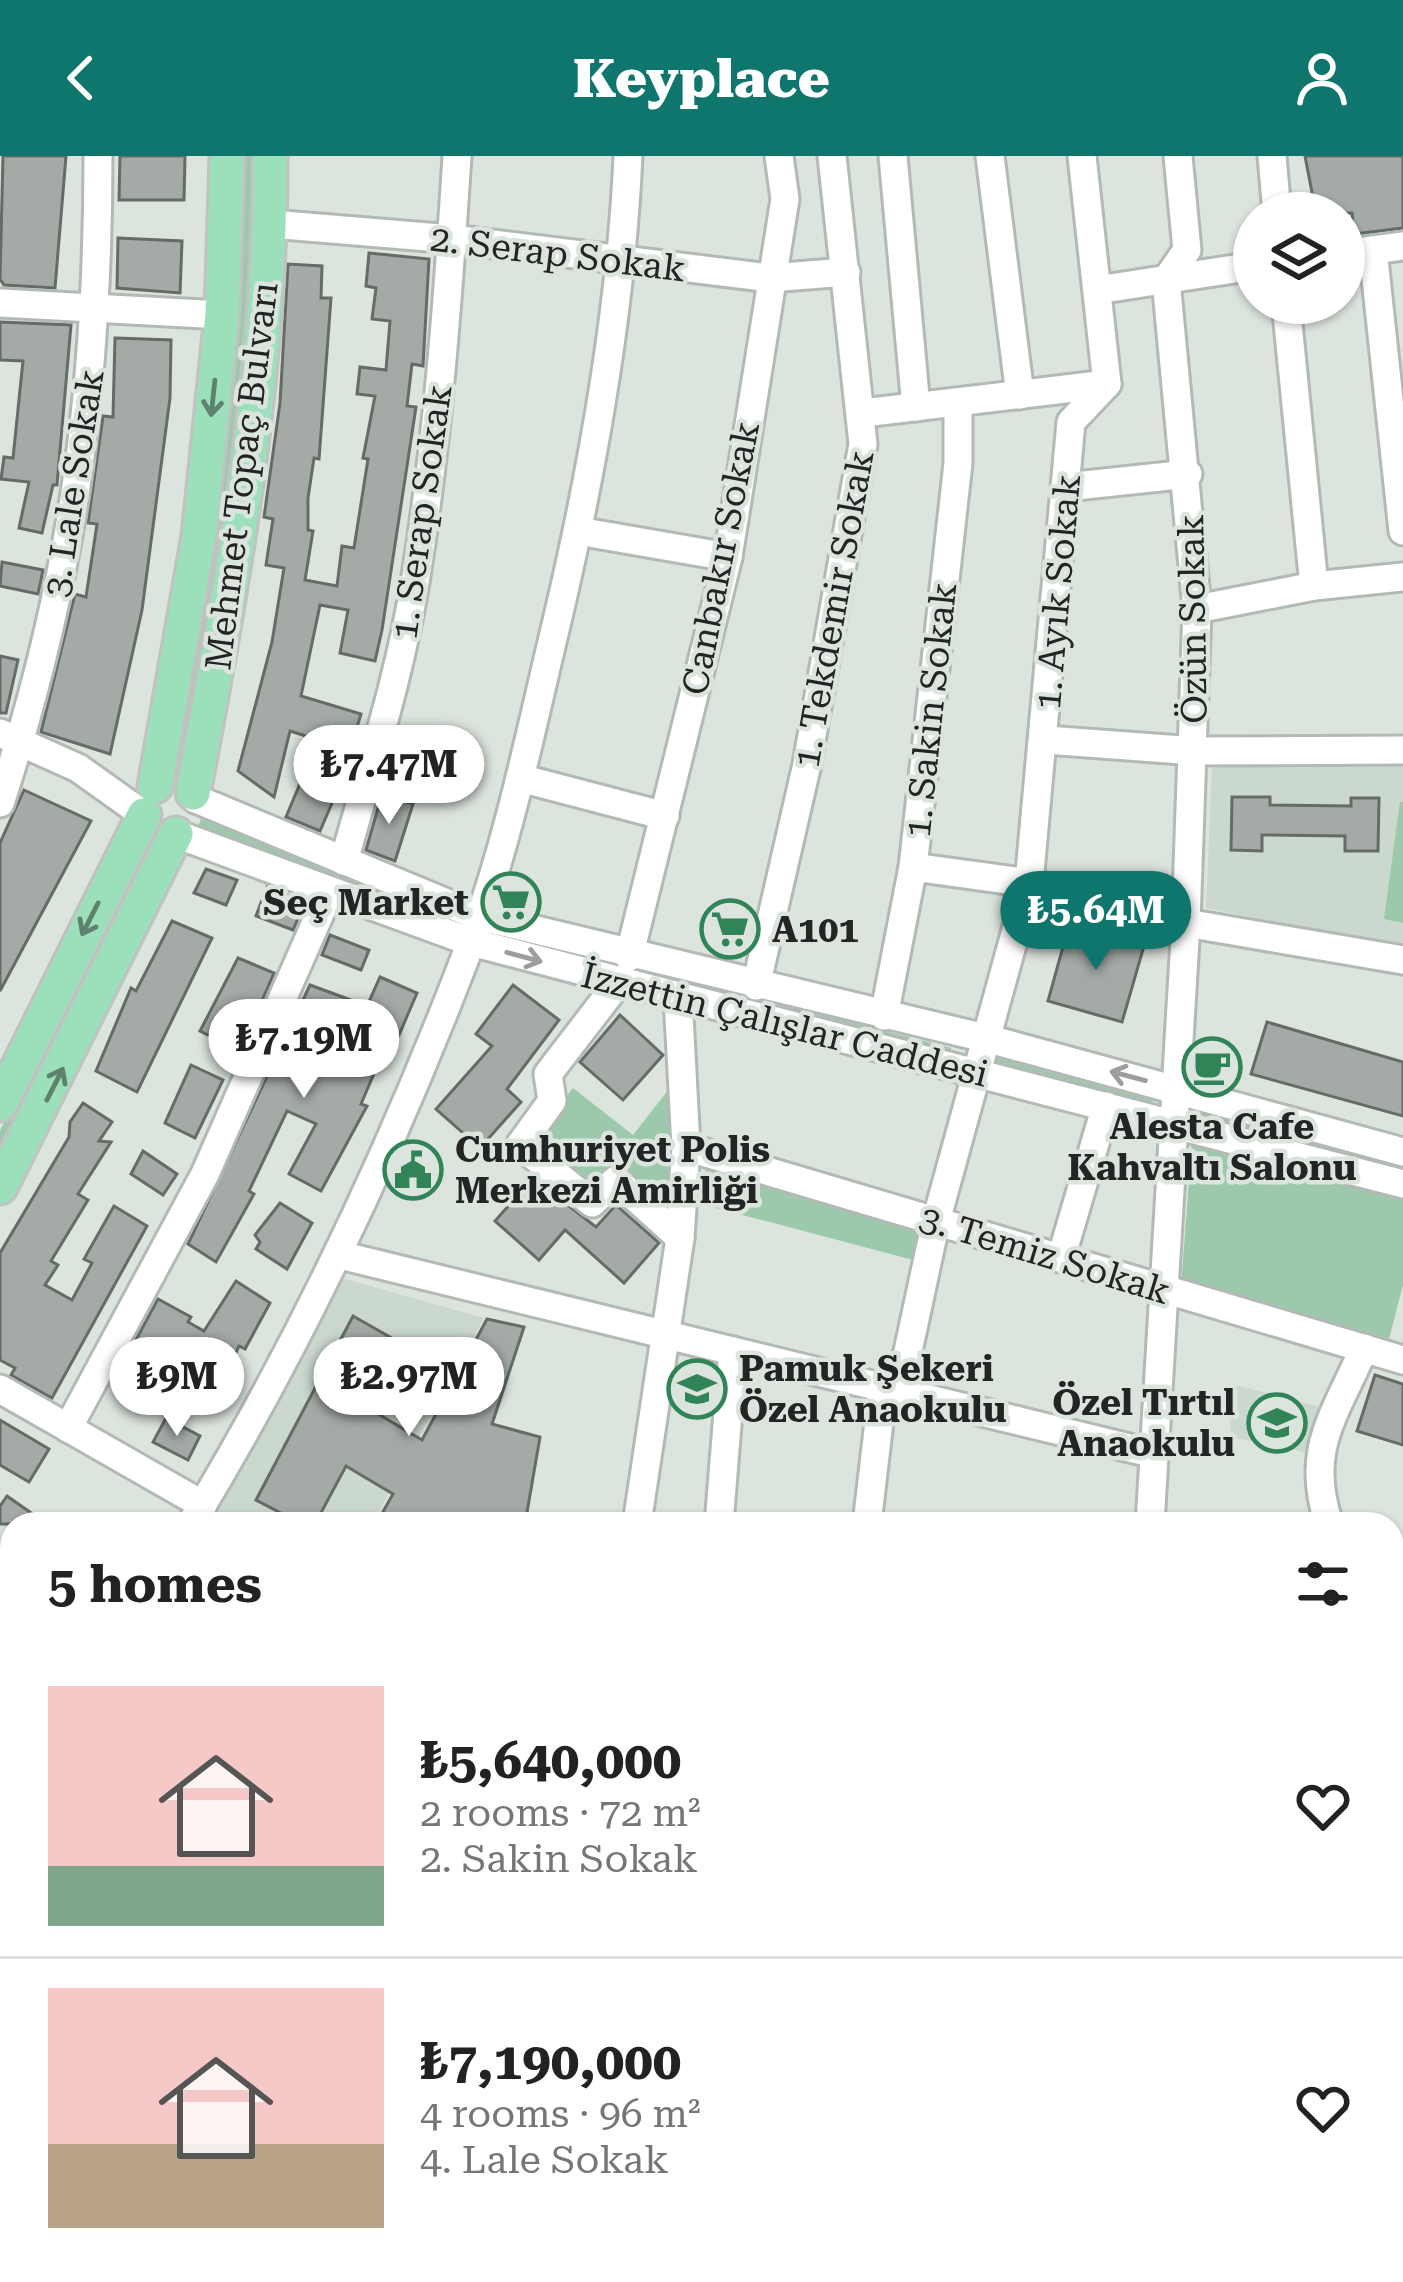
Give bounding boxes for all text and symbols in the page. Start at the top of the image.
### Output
icon: back [48,45,114,111]
icon: person [1289,45,1355,111]
text: Keyplace [573,47,830,110]
map controls [1233,192,1365,324]
button: layers [1233,192,1365,324]
street label: 2. Serap Sokak [428,217,688,290]
street label: Mehmet Topaç Bulvarı [197,280,287,672]
street label: 3. Lale Sokak [35,366,113,600]
one-way arrow [202,378,224,417]
street label: 1. Serap Sokak [383,382,461,642]
street label: Canbakır Sokak [674,418,768,698]
street label: 1. Tekdemir Sokak [785,447,883,771]
street label: 1. Ayık Sokak [1027,473,1089,712]
street label: Özün Sokak [1169,514,1216,724]
street label: 1. Sakin Sokak [897,580,965,840]
pin: ₺7.47M [291,725,487,827]
text: ₺7.47M [320,741,458,787]
supermarket icon: Seç Market [480,871,542,933]
pin: ₺5.64M [998,871,1194,973]
place label: Seç Market [263,882,469,924]
text: ₺5.64M [1027,887,1165,933]
supermarket icon: A101 [699,898,761,960]
one-way arrow [78,901,101,937]
place label: A101 [772,909,859,951]
one-way arrow [504,947,542,969]
street label: İzzettin Çalışlar Caddesi [577,954,992,1096]
pin: ₺7.19M [206,999,402,1101]
text: ₺7.19M [235,1015,373,1061]
cafe icon: Alesta Cafe Kahvaltı Salonu [1181,1036,1243,1098]
one-way arrow [1110,1064,1148,1086]
one-way arrow [45,1067,68,1102]
place label: Alesta Cafe Kahvaltı Salonu [1067,1106,1357,1189]
place label: Cumhuriyet Polis Merkezi Amirliği [455,1129,770,1212]
public building icon: Cumhuriyet Polis Merkezi Amirliği [382,1139,444,1201]
street label: 3. Temiz Sokak [915,1197,1175,1313]
pin: ₺9M [119,1337,235,1439]
pin: ₺2.97M [311,1337,507,1439]
place label: Pamuk Şekeri Özel Anaokulu [739,1348,1007,1431]
text: ₺9M [136,1353,218,1399]
text: ₺2.97M [340,1353,478,1399]
school or university icon: Pamuk Şekeri Özel Anaokulu [666,1358,728,1420]
place label: Özel Tırtıl Anaokulu [1052,1381,1235,1465]
school or university icon: Özel Tırtıl Anaokulu [1246,1392,1308,1454]
icon: filters [1290,1551,1356,1617]
text: 5 homes [48,1555,262,1614]
text: ₺5,640,000 [420,1731,681,1790]
icon: home [144,1734,288,1878]
icon: heart [1290,1773,1356,1839]
text: 2 rooms · 72 m² [420,1790,701,1836]
text: 2. Sakin Sokak [420,1836,698,1882]
text: ₺7,190,000 [420,2032,681,2091]
icon: home [144,2036,288,2180]
icon: heart [1290,2075,1356,2141]
text: 4 rooms · 96 m² [420,2091,701,2137]
text: 4. Lale Sokak [420,2137,669,2183]

